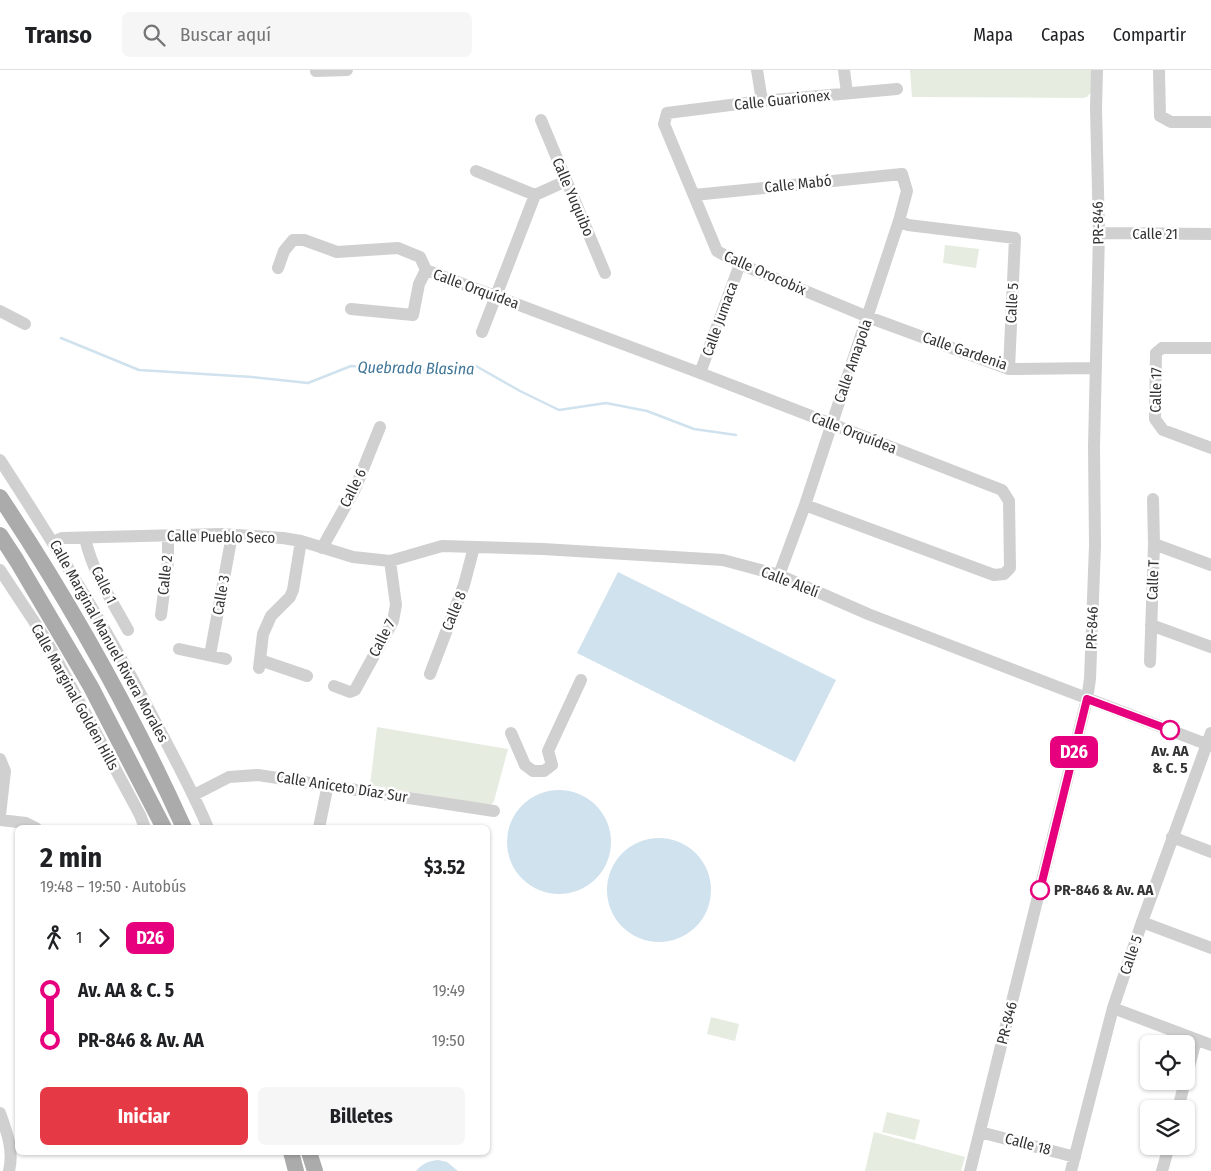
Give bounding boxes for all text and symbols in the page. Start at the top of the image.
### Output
search box [122,12,472,57]
text: Transo [25,21,92,49]
icon: search [140,21,168,49]
text: Buscar aquí [180,23,271,46]
text: Mapa [973,24,1013,46]
text: Capas [1041,24,1085,46]
text: Compartir [1113,24,1186,46]
street label: Calle Guarionex [733,86,831,114]
street label: Calle Yuquibo [548,155,598,239]
street label: Calle Mabó [764,172,833,196]
street label: PR-846 [1089,201,1107,245]
street label: Calle 21 [1132,225,1178,243]
street label: Calle Orocobix [721,247,809,299]
street label: Calle Orquídea [431,265,521,313]
street label: Calle Jumaca [698,279,742,359]
street label: Calle 5 [1002,282,1022,324]
street label: Calle Amapola [830,317,876,405]
street label: Calle Gardenia [920,328,1010,374]
water label: Quebrada Blasina [357,357,475,379]
street label: Calle 17 [1147,367,1165,413]
street label: Calle Orquídea [809,408,899,458]
street label: Calle 6 [336,466,370,510]
street label: Calle Pueblo Seco [167,527,275,547]
street label: Calle Marginal Manuel Rivera Morales [46,537,172,745]
street label: Calle 2 [154,554,176,596]
street label: Calle T [1143,559,1163,601]
street label: Calle 1 [87,563,121,607]
street label: Calle Alelí [759,563,822,601]
street label: Calle 3 [209,573,233,616]
street label: Calle 8 [438,589,470,633]
street label: PR-846 [1082,606,1102,650]
street label: Calle 7 [365,616,399,660]
street label: Calle Marginal Golden Hills [27,621,123,773]
marker: Av. AA & C. 5 [1160,720,1180,740]
line badge: D26 [1045,736,1103,768]
text: D26 [1060,741,1088,763]
place label: Av. AA & C. 5 [1150,742,1190,777]
street label: Calle Aniceto Díaz Sur [275,768,410,806]
text: 2 min [40,841,102,874]
text: $3.52 [424,856,465,879]
text: 19:48 – 19:50 · Autobús [40,877,186,896]
marker: PR-846 & Av. AA [1030,880,1050,900]
place label: PR-846 & Av. AA [1054,881,1154,899]
icon: walk [40,924,68,952]
icon: forward [90,924,118,952]
text: D26 [136,927,164,949]
text: 1 [76,928,82,947]
street label: Calle 5 [1116,933,1146,977]
text: Av. AA & C. 5 [78,979,174,1002]
text: 19:49 [432,981,465,1000]
street label: PR-846 [993,1000,1021,1046]
text: PR-846 & Av. AA [78,1029,204,1052]
text: 19:50 [432,1031,465,1050]
map controls [1140,1035,1195,1155]
button: locate [1140,1035,1195,1090]
button: Iniciar [40,1087,248,1145]
button: Billetes [258,1087,465,1145]
button: layers [1140,1100,1195,1155]
street label: Calle 18 [1003,1129,1053,1159]

